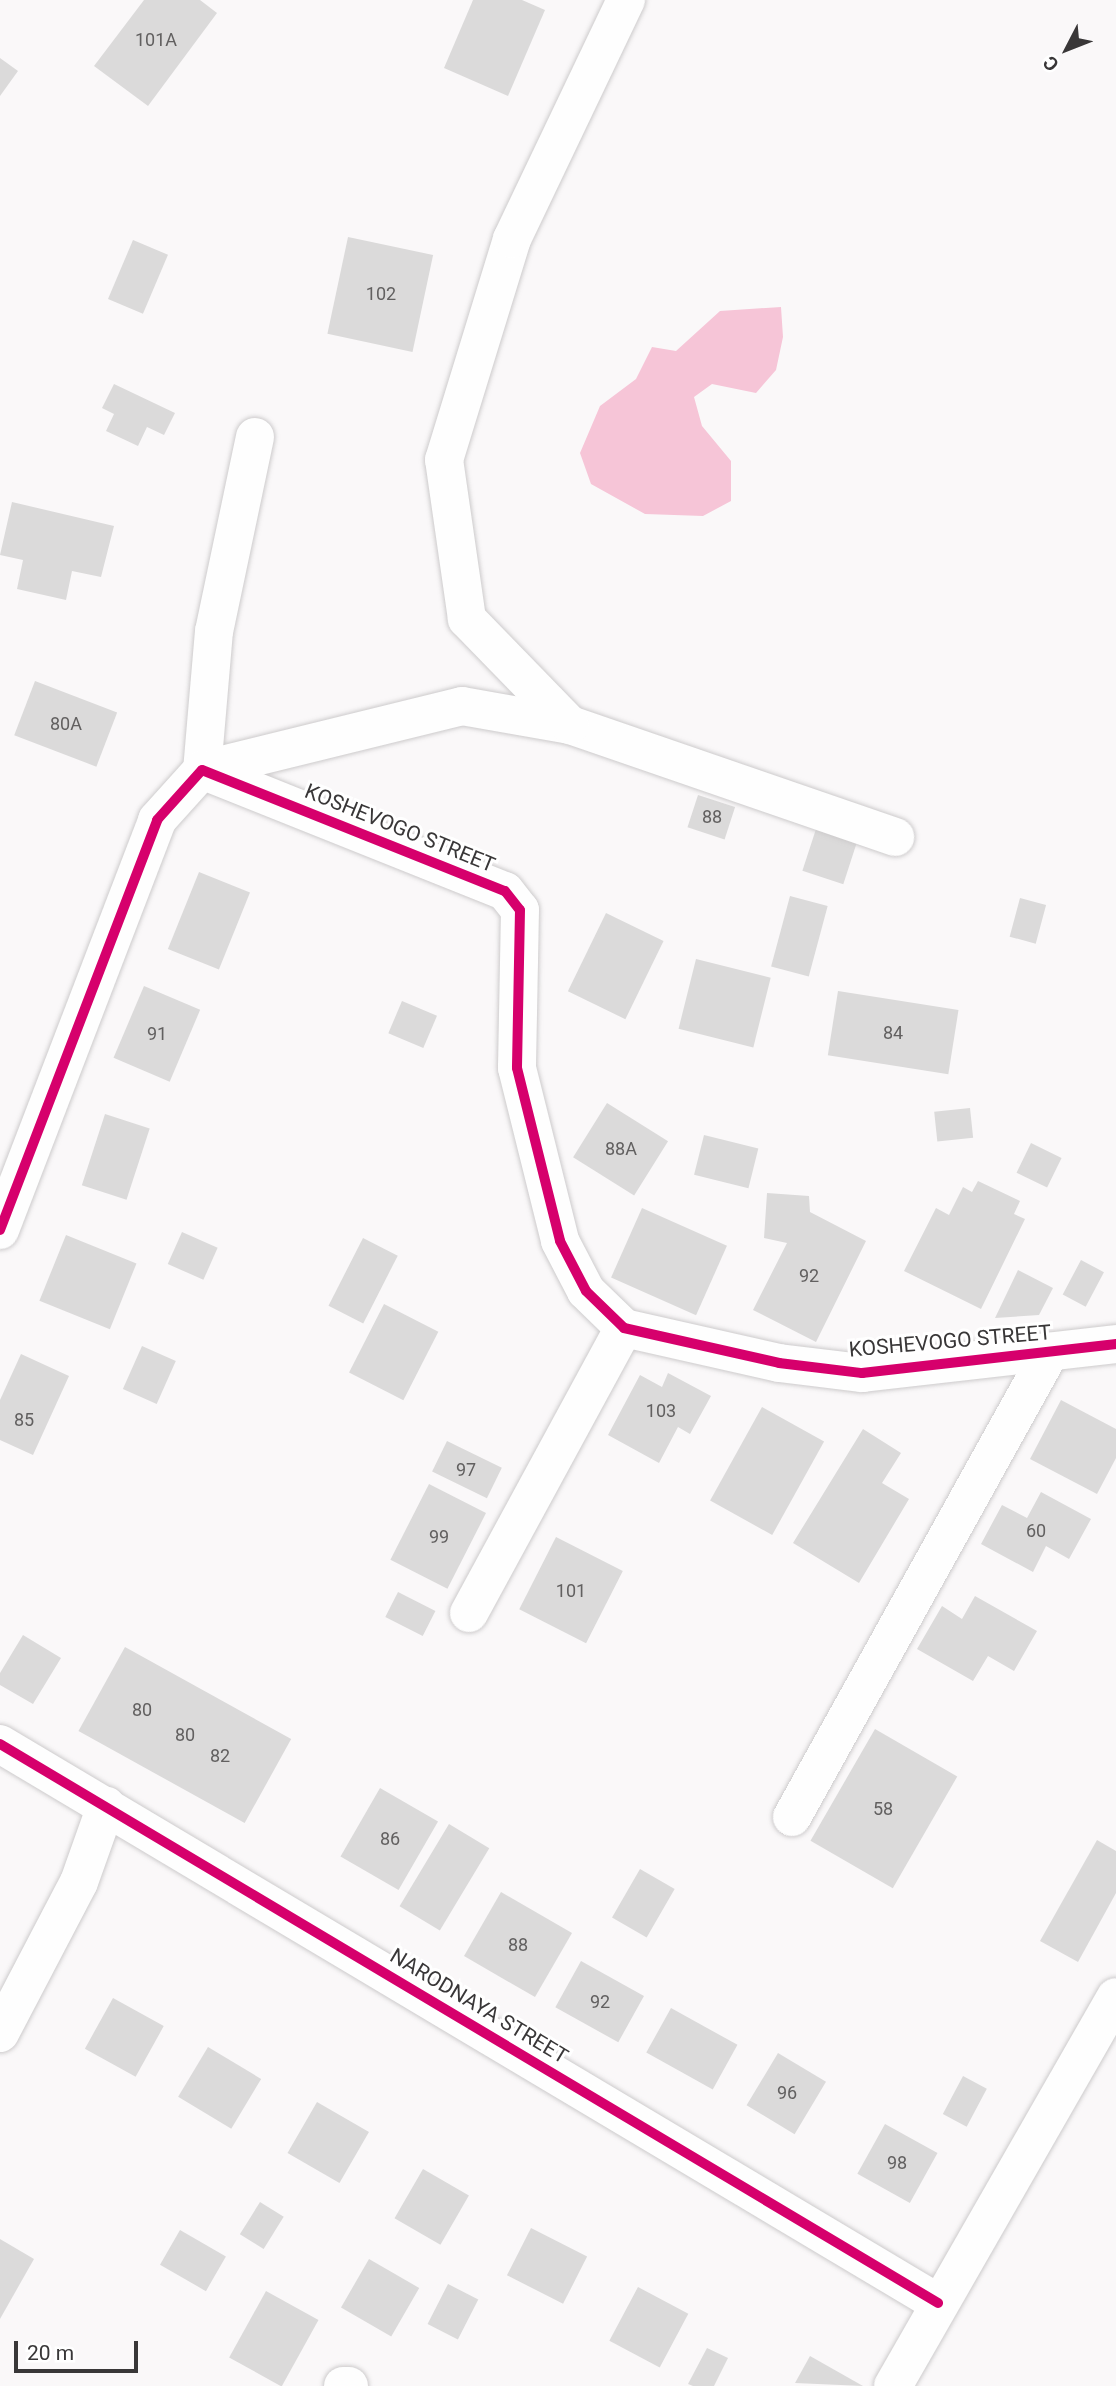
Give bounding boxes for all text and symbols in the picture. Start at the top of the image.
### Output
north arrow [1032,14,1102,84]
house number: 101А [135,29,177,51]
text: С [1038,51,1064,76]
house number: 102 [366,283,396,305]
house number: 80А [50,713,82,735]
street label: KOSHEVOGO STREET [301,778,499,878]
house number: 88 [702,806,722,828]
house number: 84 [883,1022,903,1044]
house number: 91 [147,1023,167,1045]
house number: 88А [605,1138,637,1160]
house number: 92 [799,1265,819,1287]
street label: KOSHEVOGO STREET [848,1320,1052,1362]
house number: 103 [646,1400,676,1422]
house number: 85 [14,1409,34,1431]
house number: 97 [456,1459,476,1481]
house number: 60 [1026,1520,1046,1542]
house number: 99 [429,1526,449,1548]
house number: 101 [556,1580,586,1602]
house number: 80 [132,1699,152,1721]
house number: 80 [175,1724,195,1746]
house number: 82 [210,1745,230,1767]
house number: 58 [873,1798,893,1820]
house number: 86 [380,1828,400,1850]
house number: 88 [508,1934,528,1956]
street label: NARODNAYA STREET [385,1943,573,2069]
house number: 92 [590,1991,610,2013]
house number: 96 [777,2082,797,2104]
house number: 98 [887,2152,907,2174]
scale bar [18,2326,142,2370]
text: 20 m [27,2341,74,2365]

